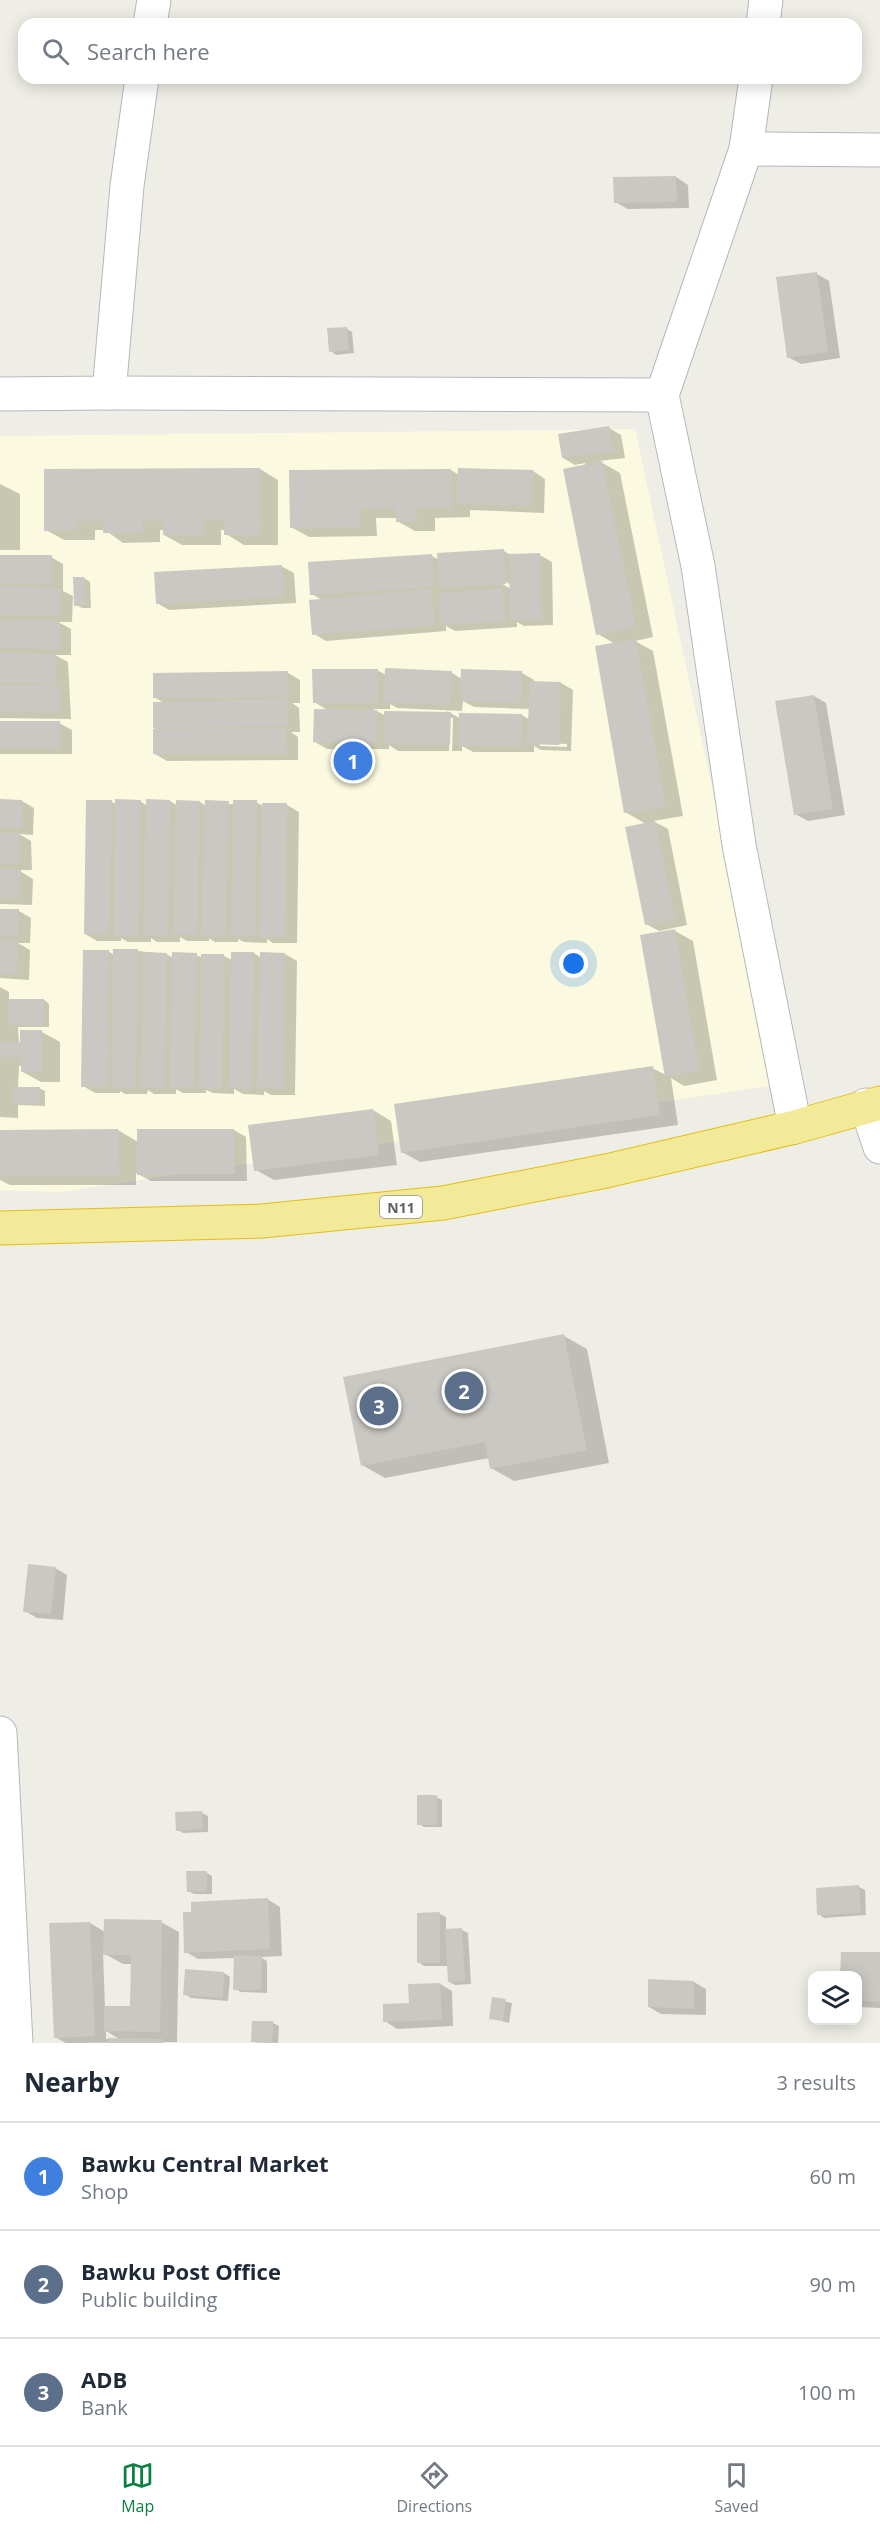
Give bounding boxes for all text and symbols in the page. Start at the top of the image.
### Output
search box [18,18,862,84]
icon: search [39,35,72,68]
text: Search here [87,36,210,66]
pin: 1 [334,738,372,783]
your location [559,949,588,978]
road number: N11 [380,1196,422,1218]
pin: 2 [444,1368,484,1414]
pin: 3 [360,1384,398,1428]
map controls [808,1971,862,2025]
button: layers [808,1971,862,2025]
text: Nearby [24,2064,119,2100]
text: 3 results [776,2069,856,2096]
text: Bawku Central Market [81,2148,329,2178]
text: 1 [38,2163,49,2190]
text: 60 m [809,2163,856,2190]
text: Shop [81,2178,129,2205]
text: Bawku Post Office [81,2256,281,2286]
text: 2 [38,2271,49,2298]
text: 90 m [809,2271,856,2298]
text: Public building [81,2286,217,2313]
text: ADB [81,2364,127,2394]
text: 3 [38,2379,49,2406]
text: 100 m [798,2379,856,2406]
text: Bank [81,2394,128,2421]
tab: Map [121,2459,154,2517]
tab: Directions [397,2459,472,2517]
tab: Saved [714,2459,759,2517]

